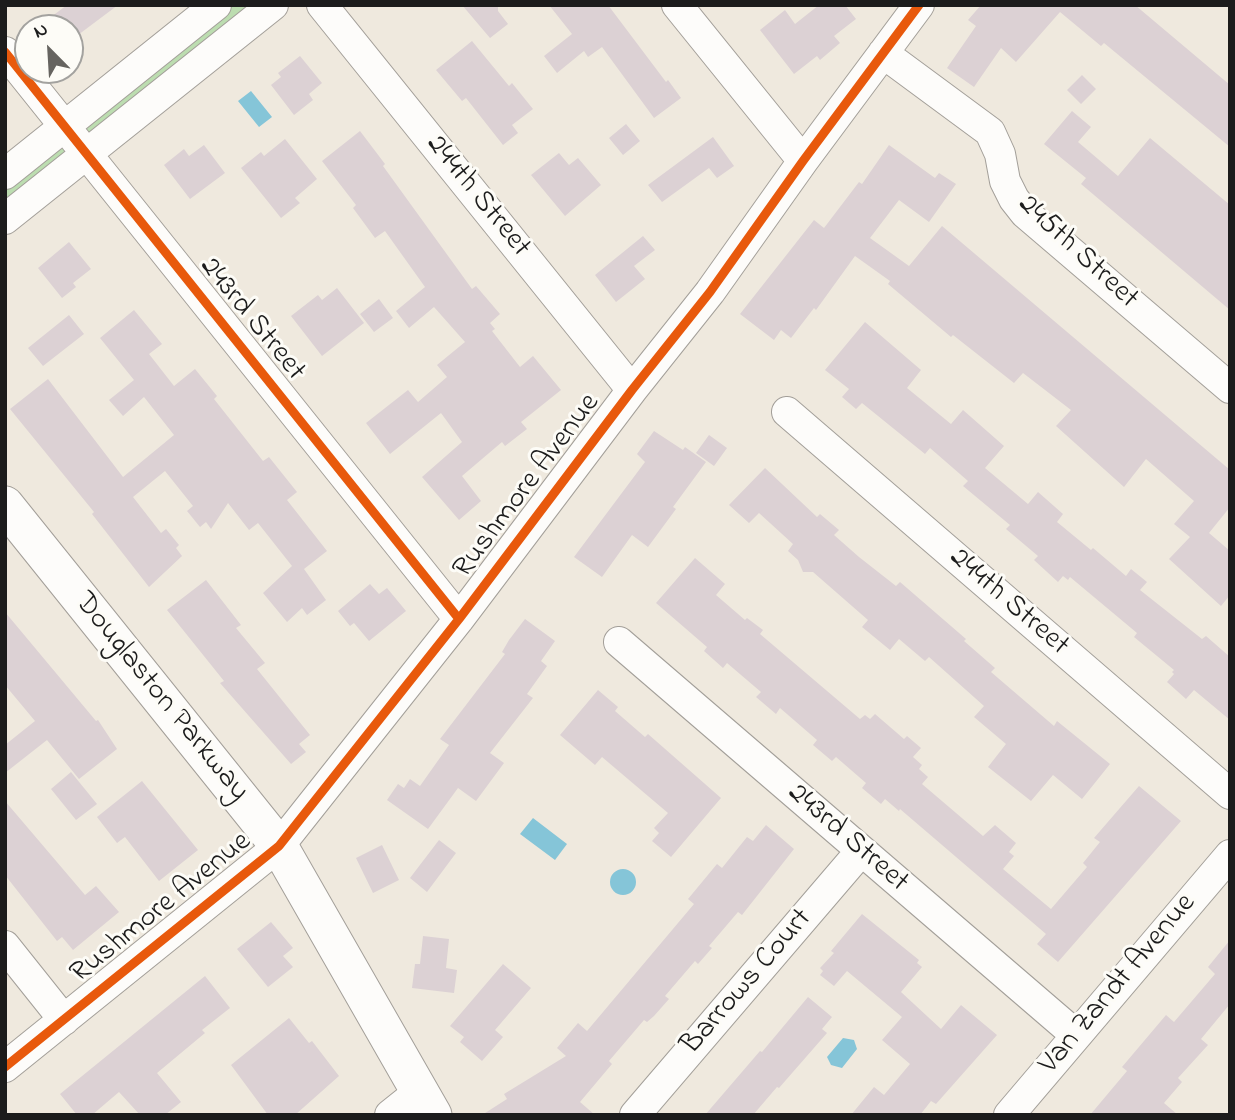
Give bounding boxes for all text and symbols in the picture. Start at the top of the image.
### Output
north arrow [14,14,84,84]
text: N [30,16,52,46]
street label: 244th Street [417,129,537,265]
street label: 245th Street [1009,188,1145,318]
street label: 243rd Street [190,251,312,389]
street label: Rushmore Avenue [447,388,609,586]
street label: 244th Street [941,541,1075,665]
street label: Douglaston Parkway [65,586,255,810]
street label: 243rd Street [779,777,915,901]
street label: Rushmore Avenue [64,825,260,993]
street label: Van Zandt Avenue [1033,887,1205,1083]
street label: Barrows Court [675,903,821,1063]

